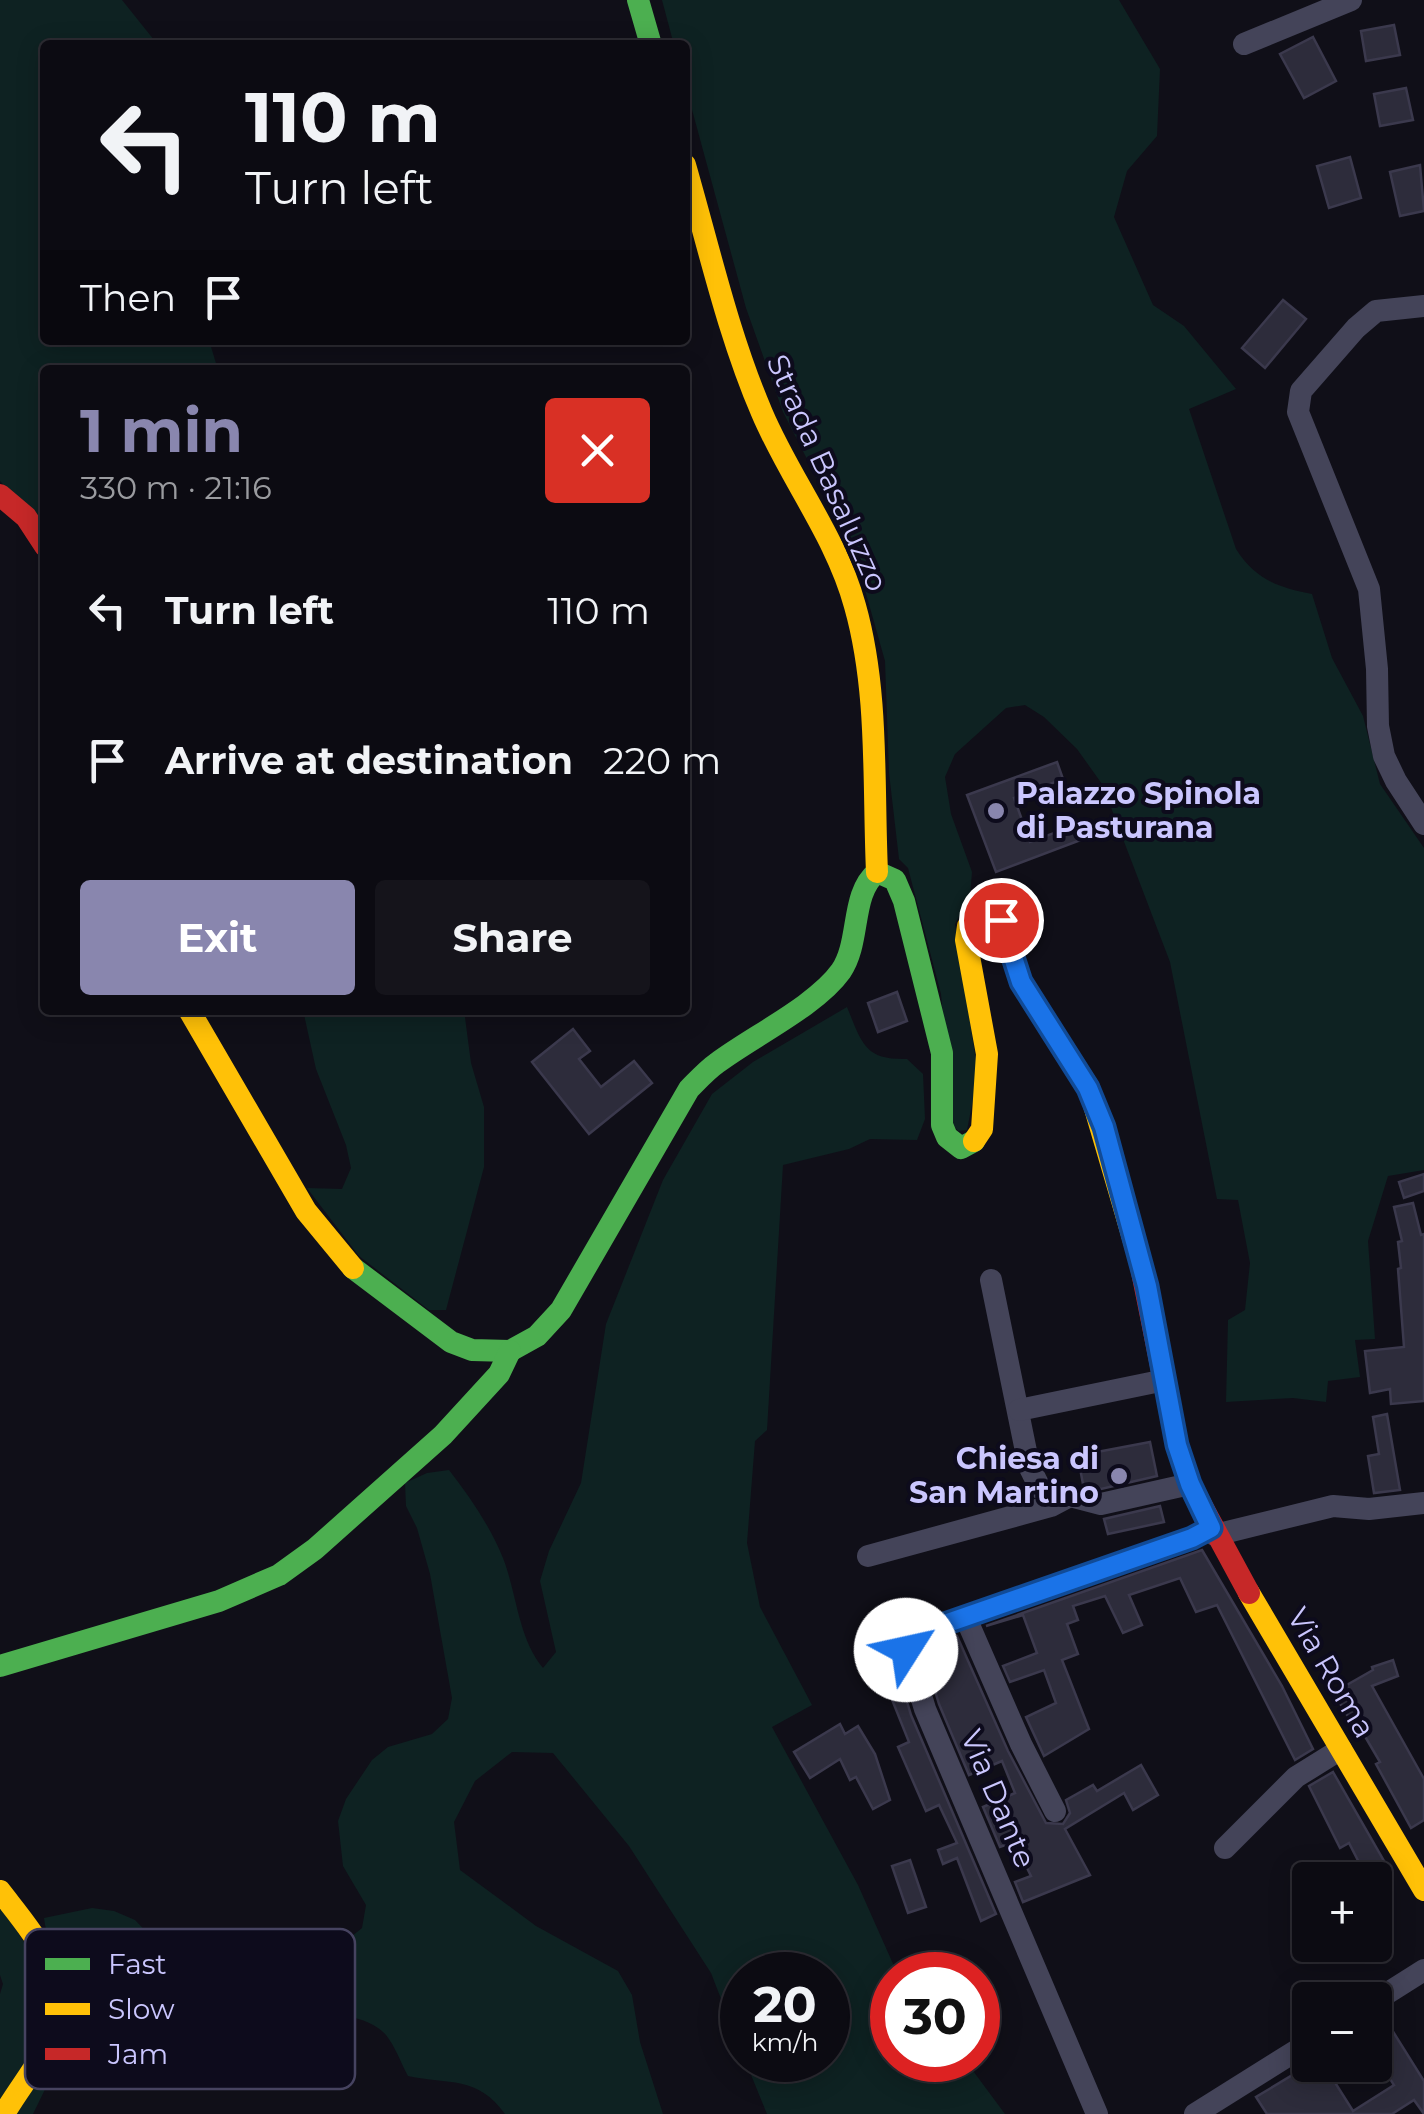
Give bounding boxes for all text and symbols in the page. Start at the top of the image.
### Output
text: 110 m [245,74,441,160]
icon: left [80,80,210,210]
text: Turn left [245,160,433,215]
icon: arrive [196,270,251,325]
text: Then [80,274,176,321]
street label: Strada Basaluzzo [759,349,896,597]
text: 1 min [80,394,243,467]
button: close [545,398,650,503]
text: 330 m · 21:16 [80,468,272,507]
icon: left [80,583,135,638]
text: Turn left [165,587,334,634]
text: 110 m [547,587,650,634]
icon: arrive [80,733,135,788]
text: Arrive at destination [165,737,573,784]
text: 220 m [603,737,721,784]
place label: Palazzo Spinola di Pasturana [1016,775,1261,846]
marker: Palazzo Spinola di Pasturana [985,800,1007,822]
pin [959,878,1044,963]
button: Exit [80,880,355,995]
button: Share [375,880,650,995]
icon: arrive [974,893,1029,948]
place label: Chiesa di San Martino [909,1440,1099,1511]
marker: Chiesa di San Martino [1108,1465,1130,1487]
position arrow [854,1598,958,1702]
street label: Via Roma [1279,1601,1383,1744]
street label: Via Dante [953,1724,1044,1873]
map controls [1292,1862,1392,2082]
button: + [1292,1862,1392,1962]
legend [25,1929,355,2089]
text: Fast [108,1947,167,1981]
speed limit sign: 30 [870,1952,1000,2082]
text: 20 [753,1974,817,2035]
button: − [1292,1982,1392,2082]
text: Slow [108,1992,175,2026]
text: km/h [752,2027,818,2057]
text: Jam [107,2037,168,2071]

